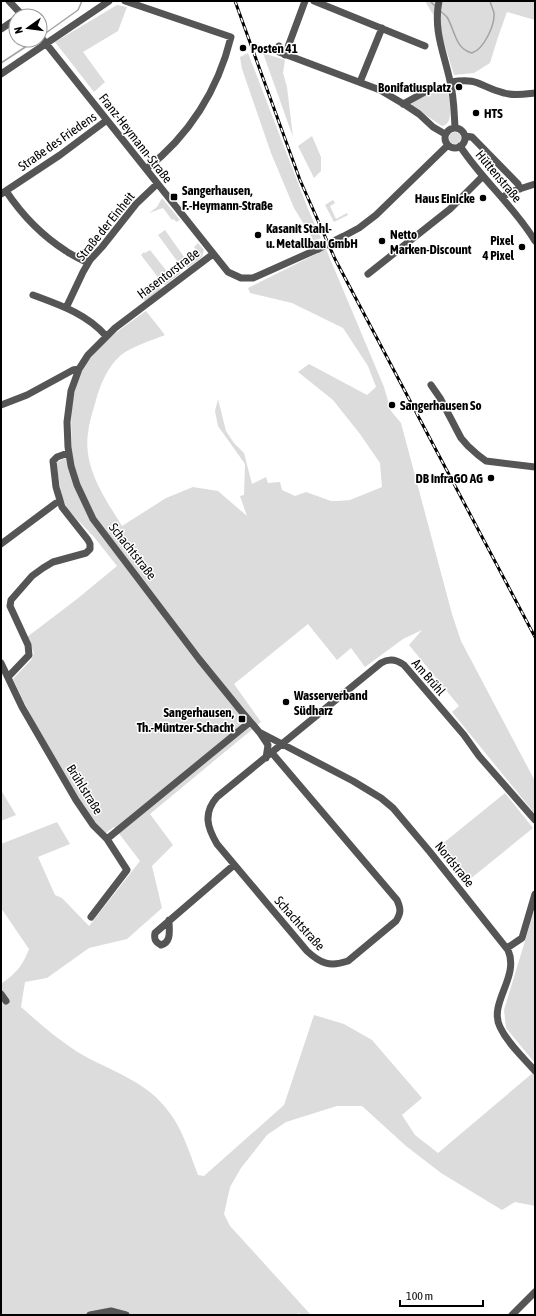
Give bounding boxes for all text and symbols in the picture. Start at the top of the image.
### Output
north arrow [8,8,48,48]
text: N [12,26,25,35]
place label: Posten 41 [251,41,298,56]
marker: Posten 41 [238,43,248,53]
place label: Bonifatiusplatz [378,80,451,95]
marker: Bonifatiusplatz [454,82,464,92]
street label: Franz-Heymann-Straße [96,90,175,186]
place label: HTS [484,106,503,121]
marker: HTS [471,108,481,118]
street label: Straße des Friedens [15,109,99,174]
street label: Hüttenstraße [473,147,525,205]
place label: Sangerhausen, F.-Heymann-Straße [182,183,273,213]
street label: Straße der Einheit [73,189,138,264]
place label: Haus Einicke [415,191,475,206]
marker: Sangerhausen, F.-Heymann-Straße [169,192,179,202]
marker: Haus Einicke [478,193,488,203]
place label: Kasanit Stahl- u. Metallbau GmbH [266,221,358,251]
place label: Netto Marken-Discount [390,227,472,257]
marker: Kasanit Stahl- u. Metallbau GmbH [253,230,263,240]
place label: Pixel 4 Pixel [481,233,515,263]
marker: Netto Marken-Discount [377,236,387,246]
marker: Pixel 4 Pixel [517,242,527,252]
street label: Hasentorstraße [134,245,202,302]
place label: Sangerhausen So [400,398,482,413]
marker: Sangerhausen So [387,400,397,410]
place label: DB InfraGO AG [415,471,483,486]
marker: DB InfraGO AG [486,473,496,483]
street label: Schachtstraße [106,520,159,583]
street label: Am Brühl [409,656,449,699]
place label: Wasserverband Südharz [293,688,368,718]
marker: Wasserverband Südharz [281,697,291,707]
place label: Sangerhausen, Th.-Müntzer-Schacht [137,705,235,735]
marker: Sangerhausen, Th.-Müntzer-Schacht [237,714,247,724]
street label: Brühlstraße [63,762,106,817]
street label: Nordstraße [432,839,477,890]
street label: Schachtstraße [271,893,328,953]
scale bar [400,1282,483,1308]
text: 100 m [406,1289,433,1303]

